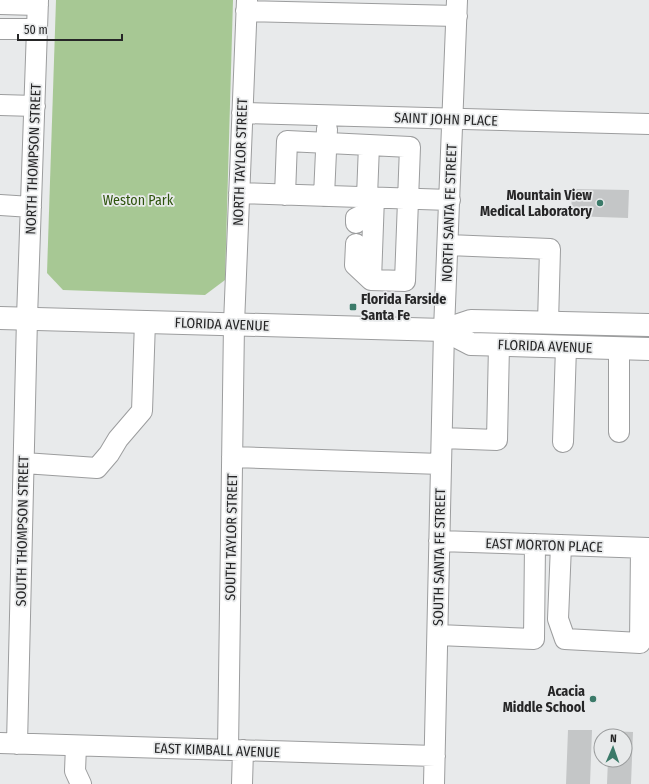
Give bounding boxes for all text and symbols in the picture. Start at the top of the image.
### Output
scale bar [18,16,122,42]
text: 50 m [24,23,48,37]
street label: NORTH THOMPSON STREET [22,83,45,235]
street label: NORTH TAYLOR STREET [230,97,251,226]
street label: SAINT JOHN PLACE [394,109,498,130]
street label: NORTH SANTA FE STREET [439,143,460,282]
place label: Mountain View Medical Laboratory [480,187,592,220]
park label: Weston Park [103,192,174,209]
marker: Mountain View Medical Laboratory [595,198,605,208]
place label: Florida Farside Santa Fe [361,291,446,324]
marker: Florida Farside Santa Fe [348,302,358,312]
street label: FLORIDA AVENUE [174,314,270,335]
street label: FLORIDA AVENUE [497,336,593,357]
street label: SOUTH THOMPSON STREET [13,455,32,607]
street label: SOUTH TAYLOR STREET [222,473,241,601]
street label: SOUTH SANTA FE STREET [430,487,449,626]
street label: EAST MORTON PLACE [485,535,603,556]
place label: Acacia Middle School [503,683,585,716]
marker: Acacia Middle School [588,694,598,704]
north arrow [593,728,633,768]
text: N [610,732,617,745]
street label: EAST KIMBALL AVENUE [154,740,281,761]

